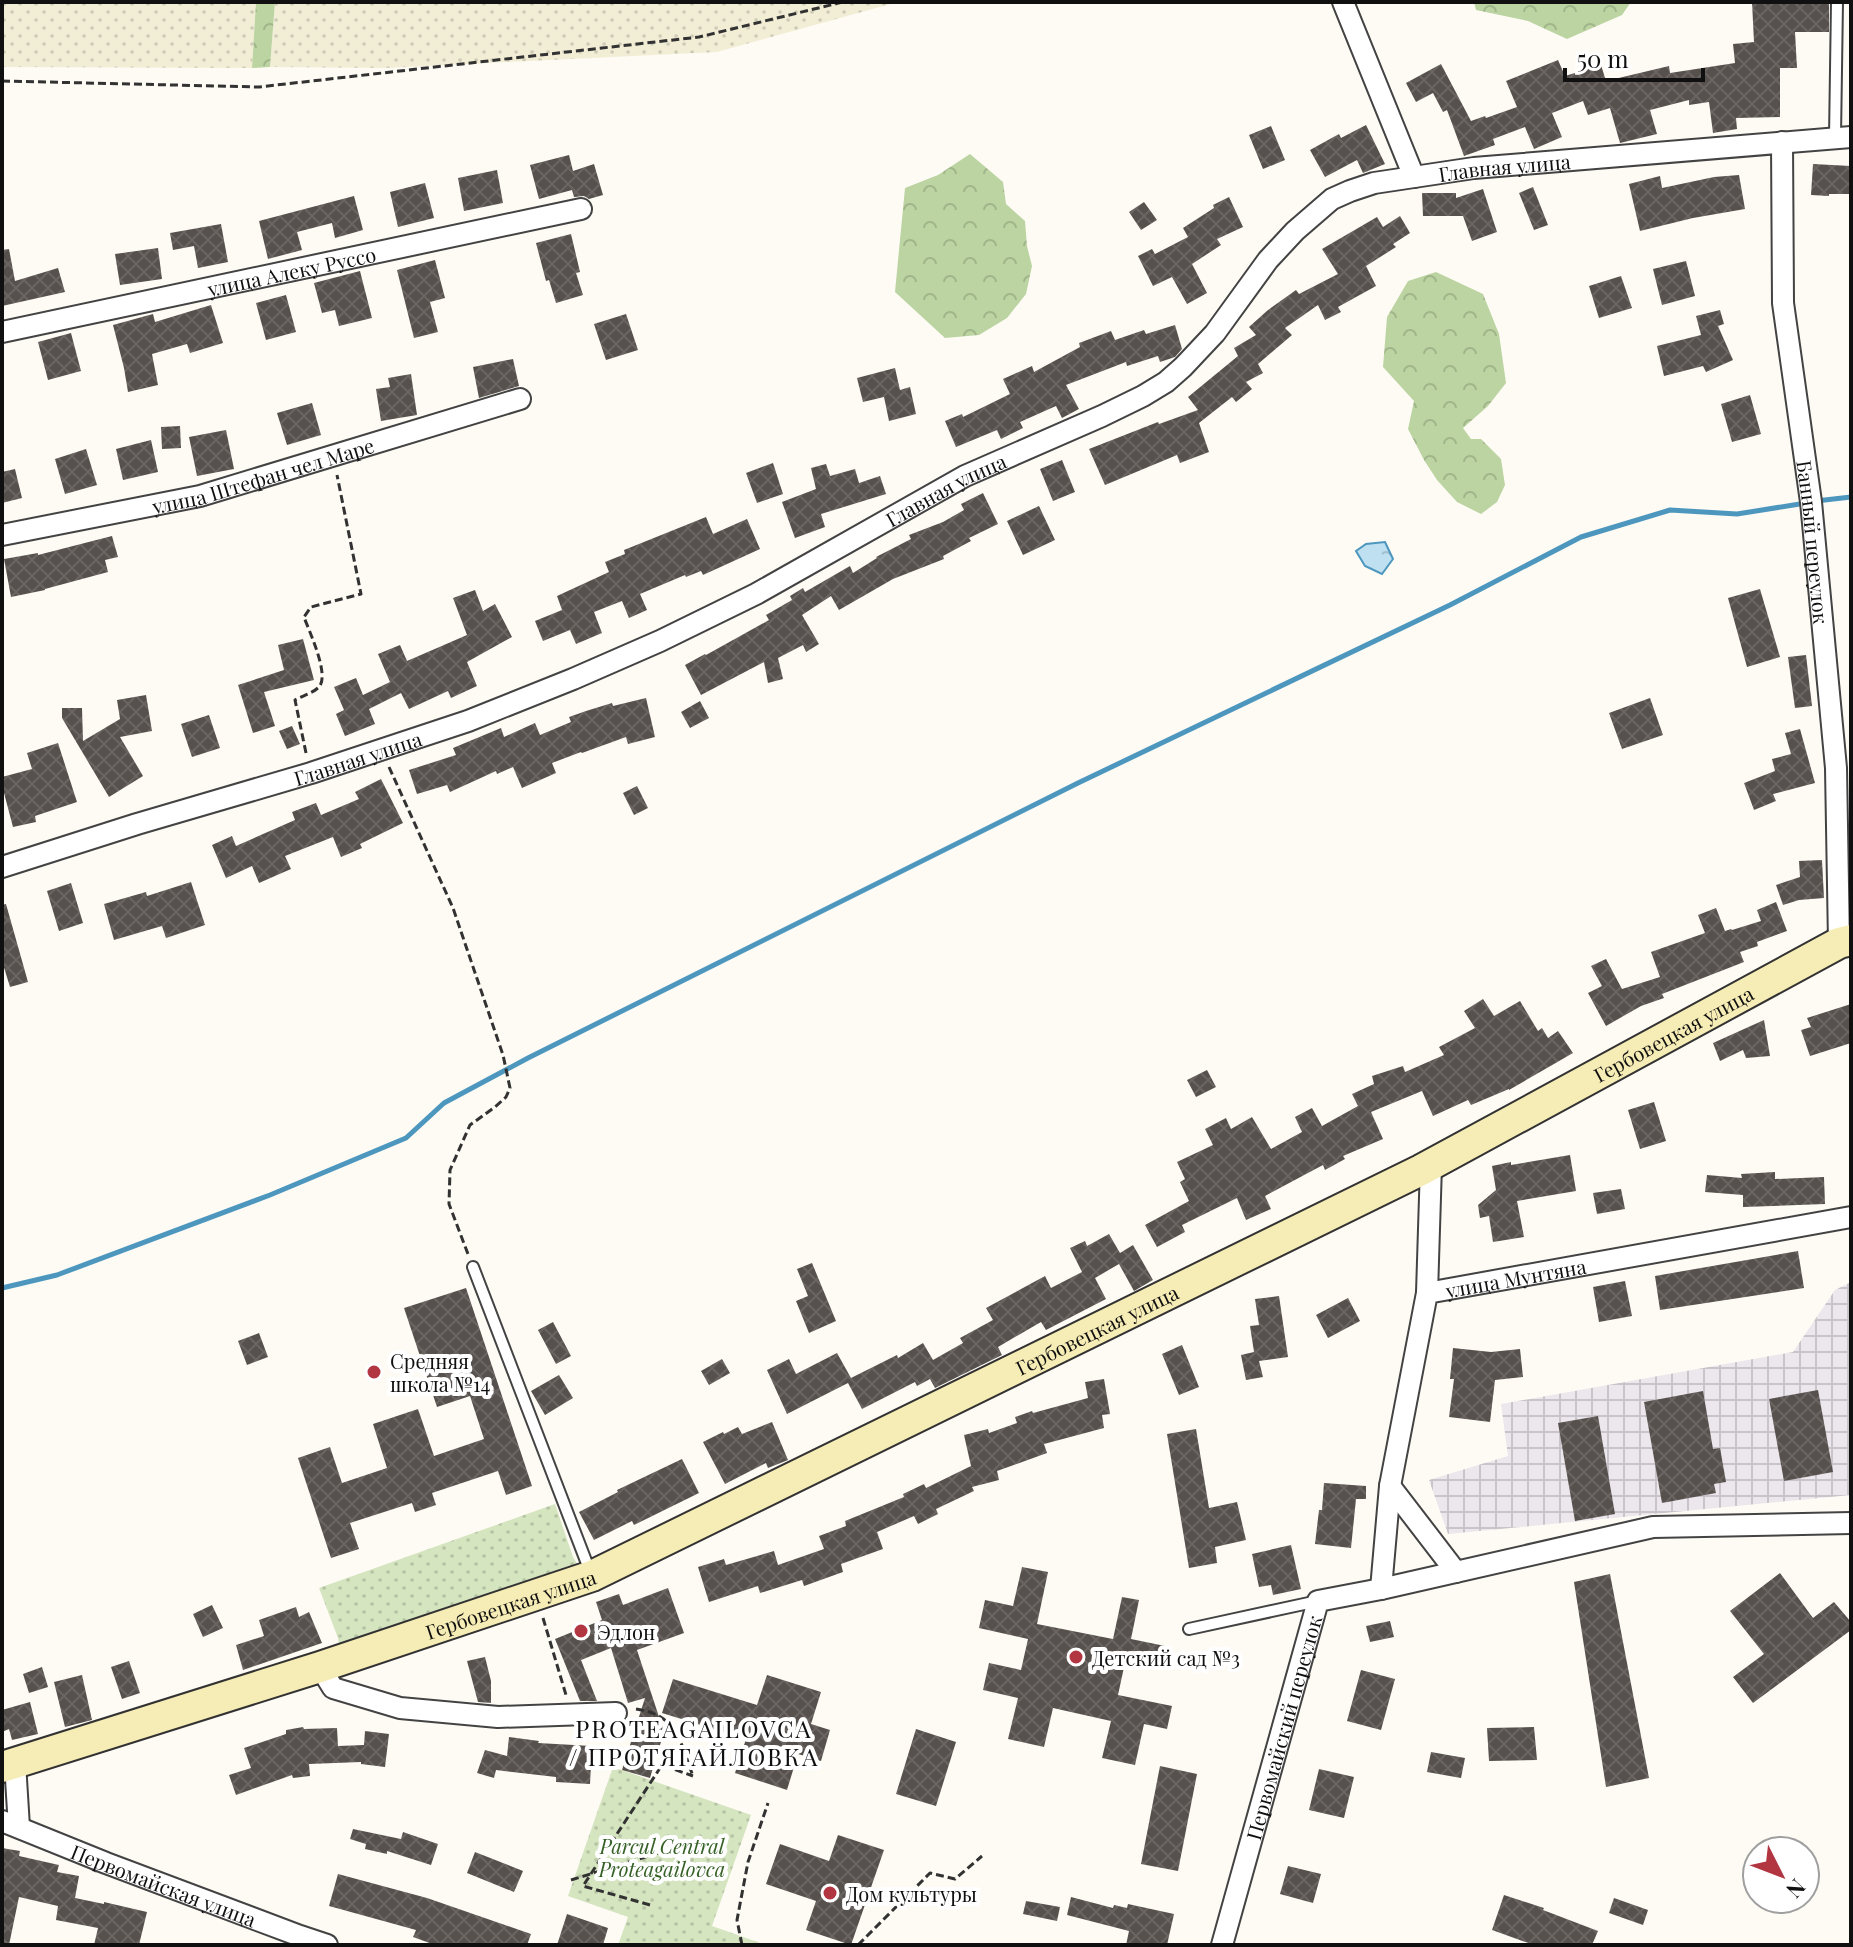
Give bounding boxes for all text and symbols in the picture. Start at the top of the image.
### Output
scale bar [1565,32,1703,82]
text: 50 m [1577,42,1629,74]
street label: Главная улица [1436,147,1572,187]
street label: улица Алеку Руссо [204,239,378,302]
street label: улица Штефан чел Маре [149,431,377,519]
street label: Главная улица [880,446,1010,532]
street label: Банный переулок [1792,458,1836,626]
street label: Главная улица [291,724,425,791]
street label: Гербовецкая улица [1588,979,1758,1088]
street label: улица Мунтяна [1442,1251,1588,1303]
street label: Гербовецкая улица [1011,1278,1183,1380]
place label: Средняя школа №14 [390,1347,490,1397]
marker: Средняя школа №14 [365,1363,383,1381]
street label: Гербовецкая улица [422,1562,599,1644]
street label: Первомайский переулок [1239,1611,1327,1843]
place label: Эдлон [597,1618,655,1645]
marker: Эдлон [572,1622,590,1640]
place label: Детский сад №3 [1092,1644,1240,1671]
marker: Детский сад №3 [1067,1648,1085,1666]
district label: PROTEAGAILOVCA / ПРОТЯГАЙЛОВКА [569,1712,819,1772]
park label: Parcul Central Proteagailovca [598,1832,726,1882]
north arrow [1741,1835,1821,1915]
street label: Первомайская улица [67,1837,260,1932]
text: N [1780,1873,1813,1905]
place label: Дом культуры [846,1880,977,1907]
marker: Дом культуры [821,1884,839,1902]

